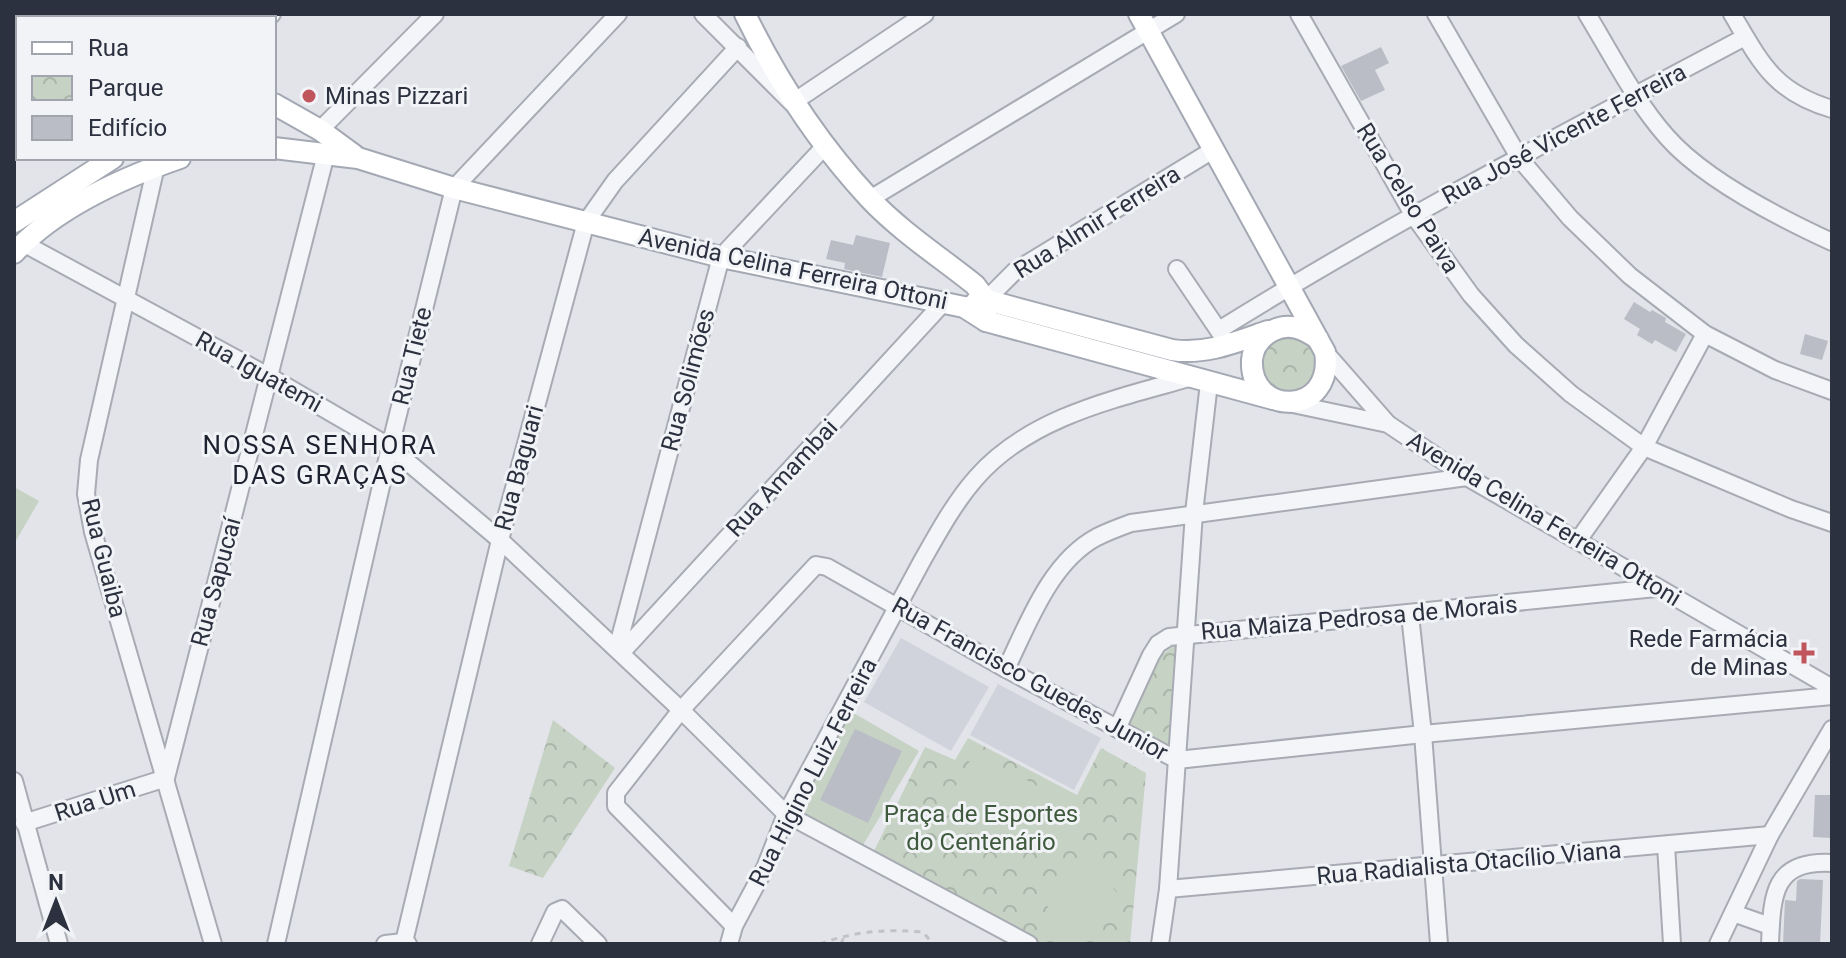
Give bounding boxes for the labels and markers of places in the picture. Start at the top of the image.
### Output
place label: Minas Pizzari [325,82,468,110]
marker: Minas Pizzari [300,87,318,105]
place label: Rede Farmácia de Minas [1629,625,1788,681]
marker: Rede Farmácia de Minas [1795,644,1813,662]

